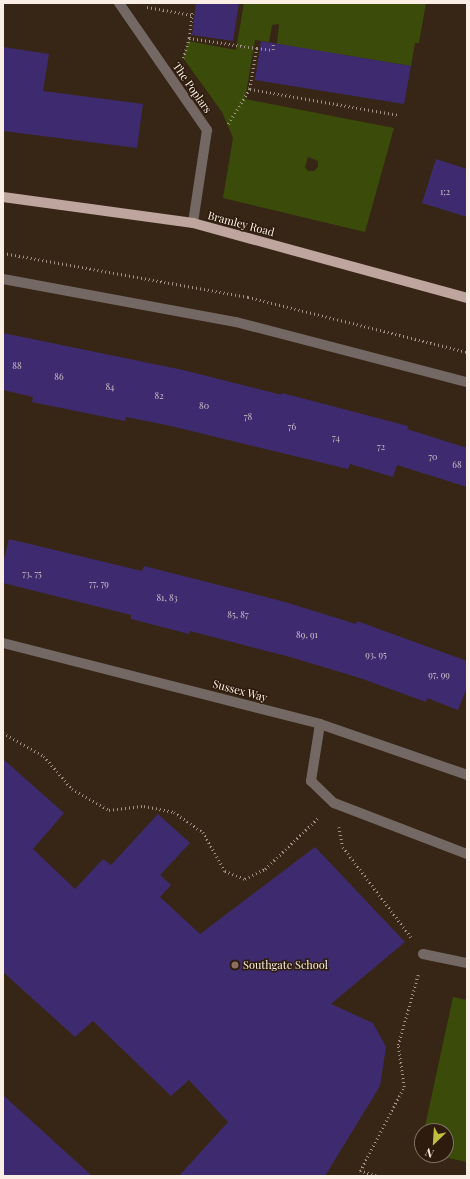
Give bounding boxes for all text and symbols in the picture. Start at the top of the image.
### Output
street label: The Poplars [170,60,214,116]
house number: 1;2 [440,186,450,196]
street label: Bramley Road [206,209,276,239]
house number: 88 [12,360,22,370]
house number: 86 [54,371,64,381]
house number: 84 [105,381,115,391]
house number: 82 [155,390,163,400]
house number: 80 [199,400,209,410]
house number: 78 [244,411,252,421]
house number: 76 [288,421,296,431]
house number: 74 [332,432,340,442]
house number: 72 [377,441,385,451]
house number: 70 [428,451,438,461]
house number: 68 [452,459,462,469]
house number: 73, 75 [22,568,42,578]
house number: 77, 79 [89,578,109,588]
house number: 81, 83 [156,592,178,602]
house number: 85, 87 [227,609,249,619]
house number: 89, 91 [296,629,318,639]
house number: 93, 95 [365,649,387,659]
house number: 97, 99 [428,669,450,679]
street label: Sussex Way [211,677,269,705]
place label: Southgate School [243,958,328,972]
marker: Southgate School [230,960,240,970]
north arrow [414,1123,454,1163]
text: N [422,1145,436,1162]

